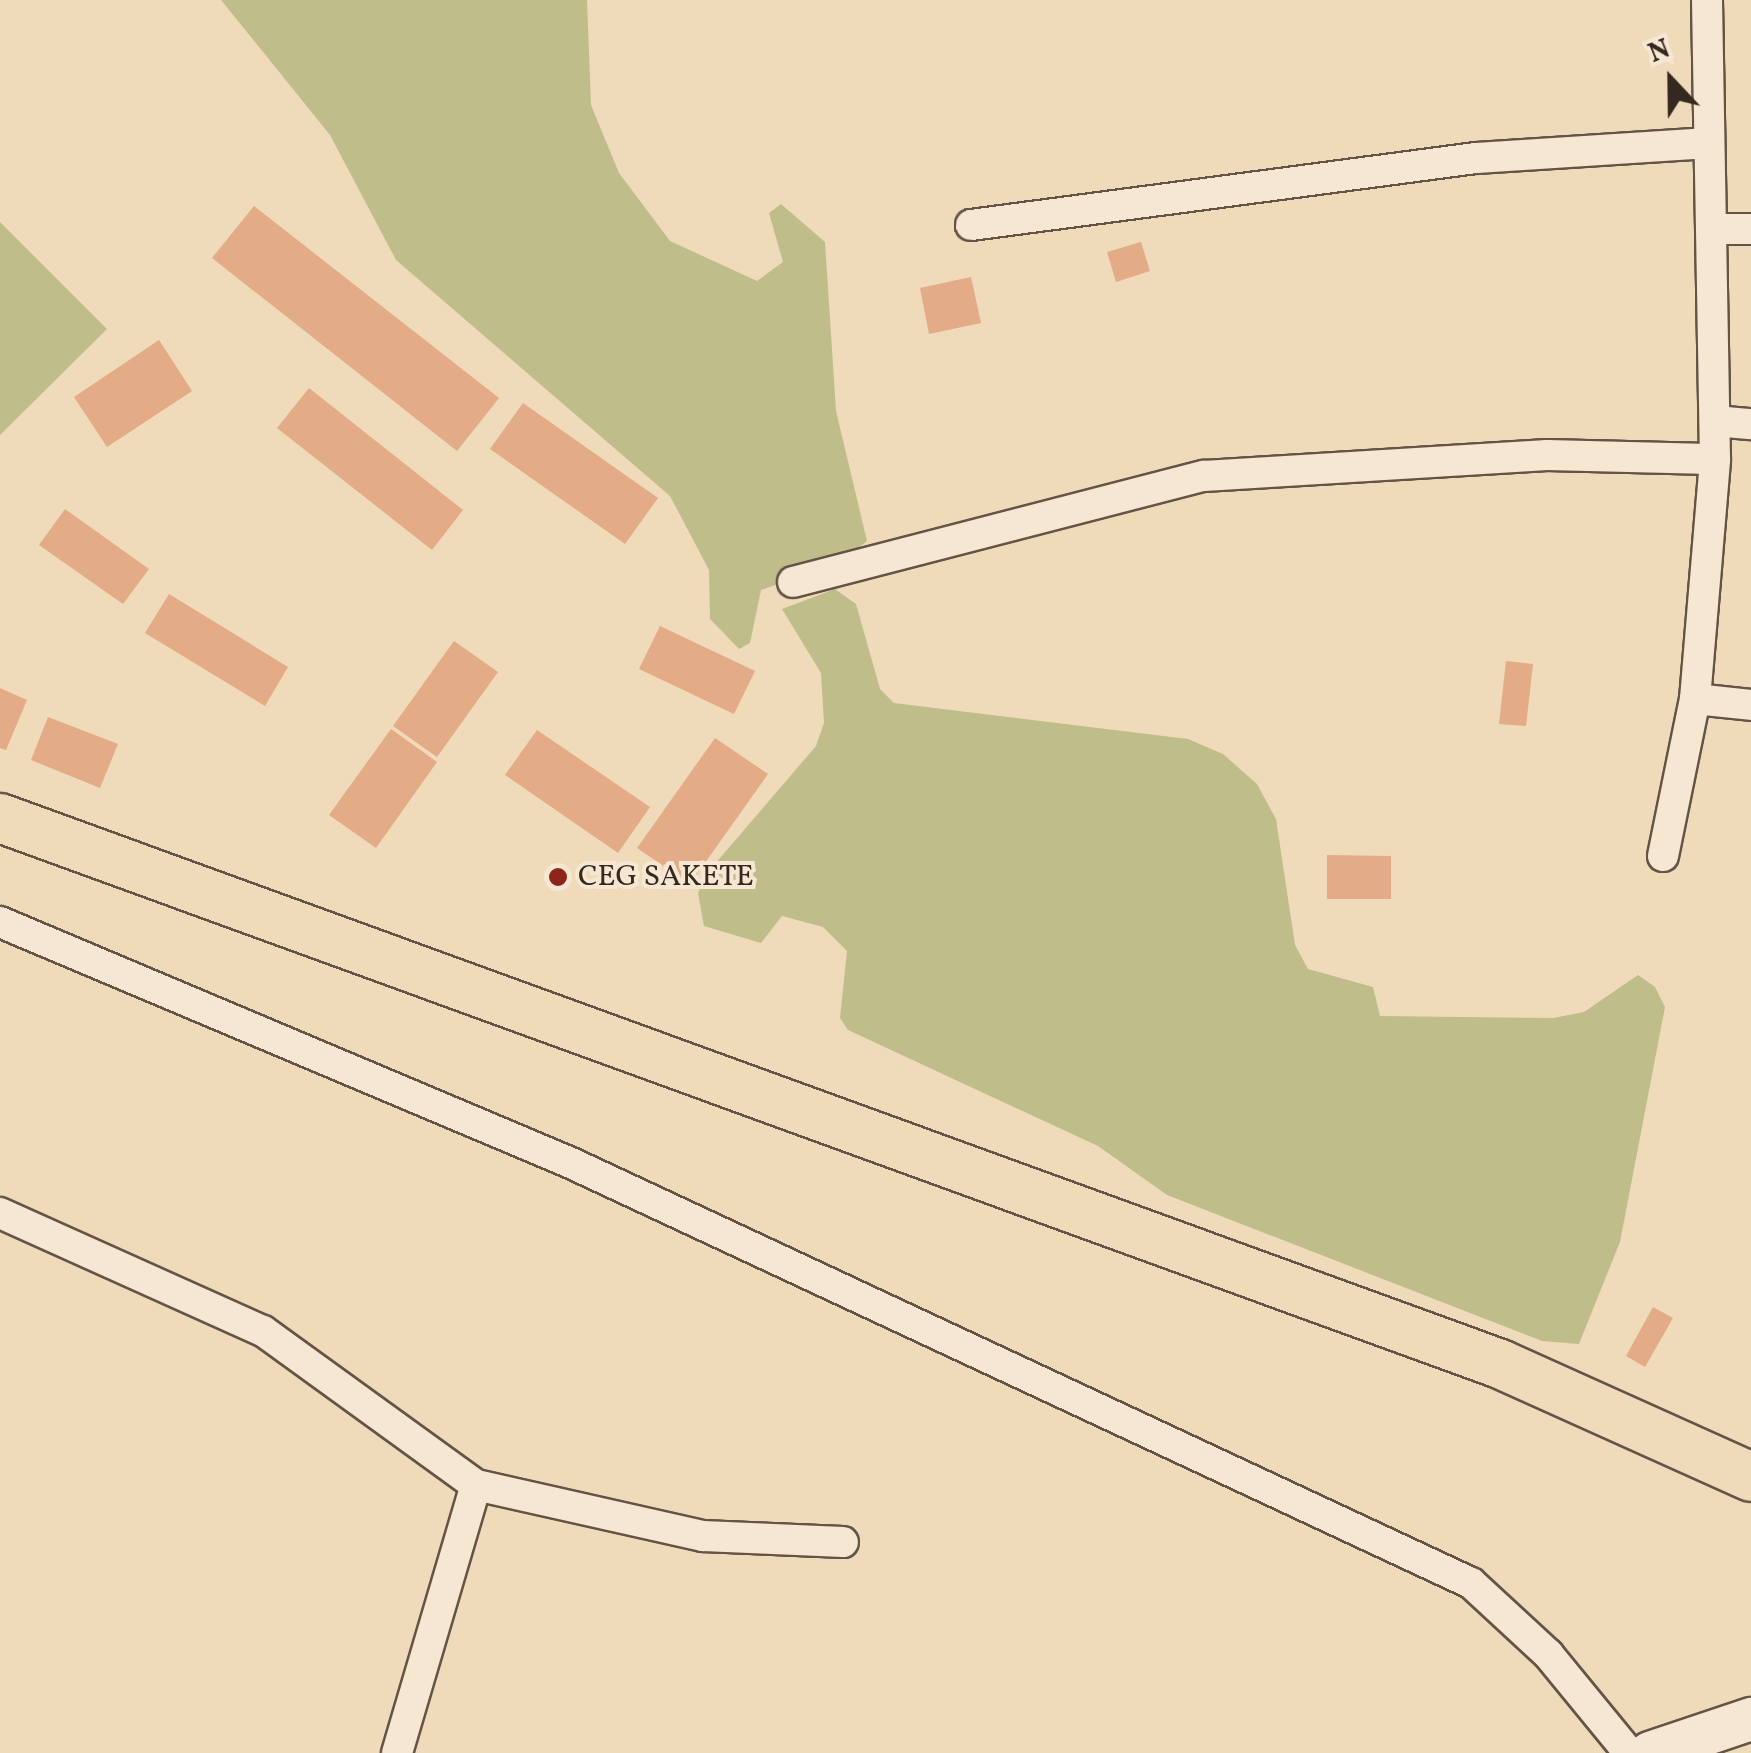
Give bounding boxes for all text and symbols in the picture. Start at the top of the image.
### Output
north arrow [1621,30,1721,130]
text: N [1643,30,1676,74]
place label: CEG SAKETE [578,859,754,895]
marker: CEG SAKETE [547,866,569,888]

